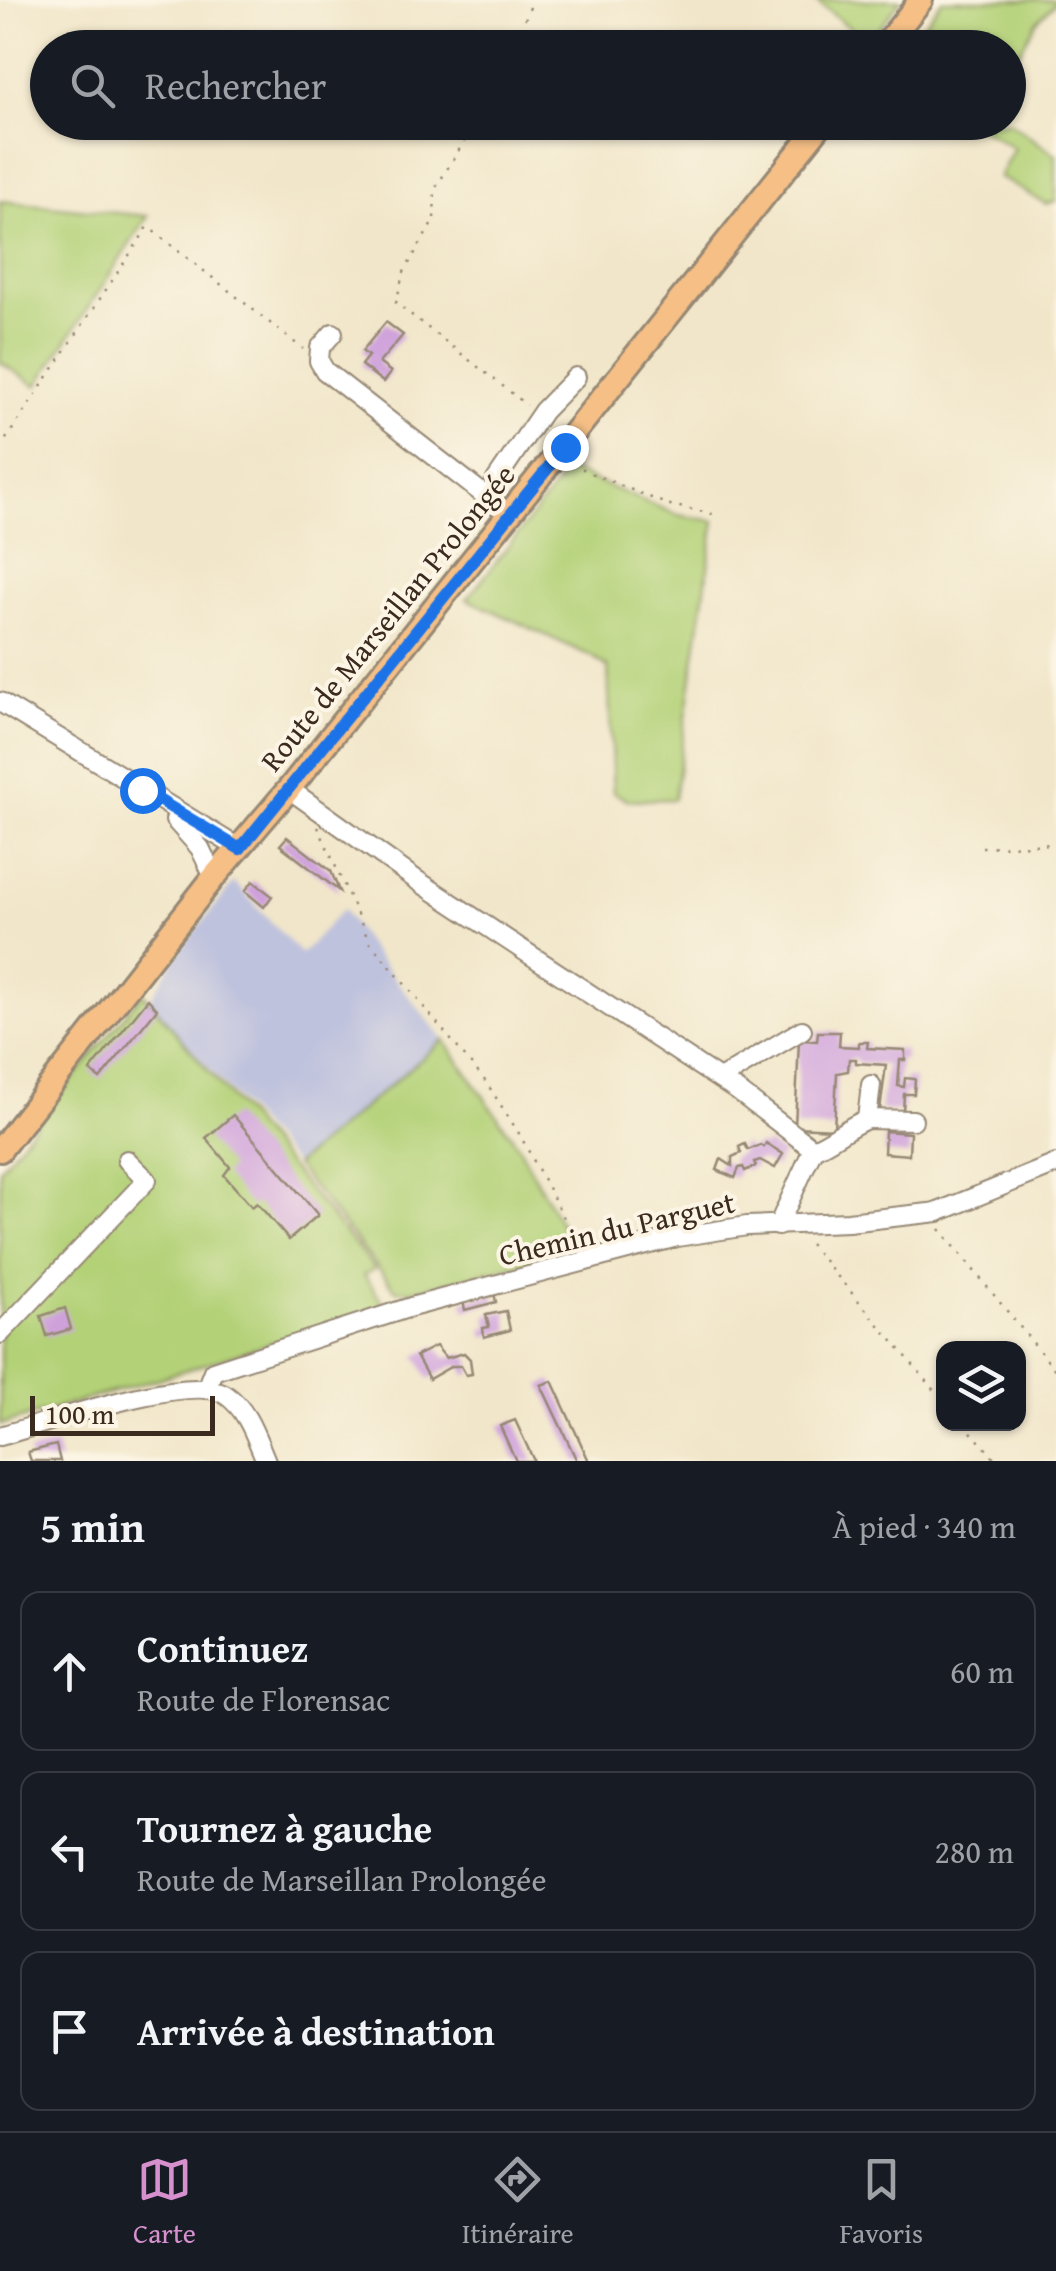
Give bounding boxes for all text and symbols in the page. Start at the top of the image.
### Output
search box [30,30,1026,140]
text: Rechercher [145,57,326,113]
icon: search [65,58,120,113]
route end [543,425,589,471]
street label: Route de Marseillan Prolongée [249,454,525,780]
route start [120,768,166,814]
street label: Chemin du Parguet [494,1179,740,1277]
map controls [936,1341,1026,1431]
button: layers [936,1341,1026,1431]
scale bar [30,1391,215,1436]
text: 100 m [45,1393,114,1434]
text: 5 min [40,1496,145,1557]
text: À pied · 340 m [832,1503,1016,1550]
text: Continuez [137,1620,308,1676]
icon: ahead [42,1644,97,1699]
text: 60 m [950,1648,1014,1695]
text: Route de Florensac [137,1676,390,1723]
text: Tournez à gauche [137,1800,432,1856]
icon: left [42,1824,97,1879]
text: 280 m [935,1828,1014,1875]
text: Route de Marseillan Prolongée [137,1856,546,1903]
text: Arrivée à destination [137,2003,495,2059]
icon: arrive [42,2004,97,2059]
tab: Carte [133,2152,196,2253]
tab: Itinéraire [462,2152,574,2253]
tab: Favoris [840,2152,923,2253]

